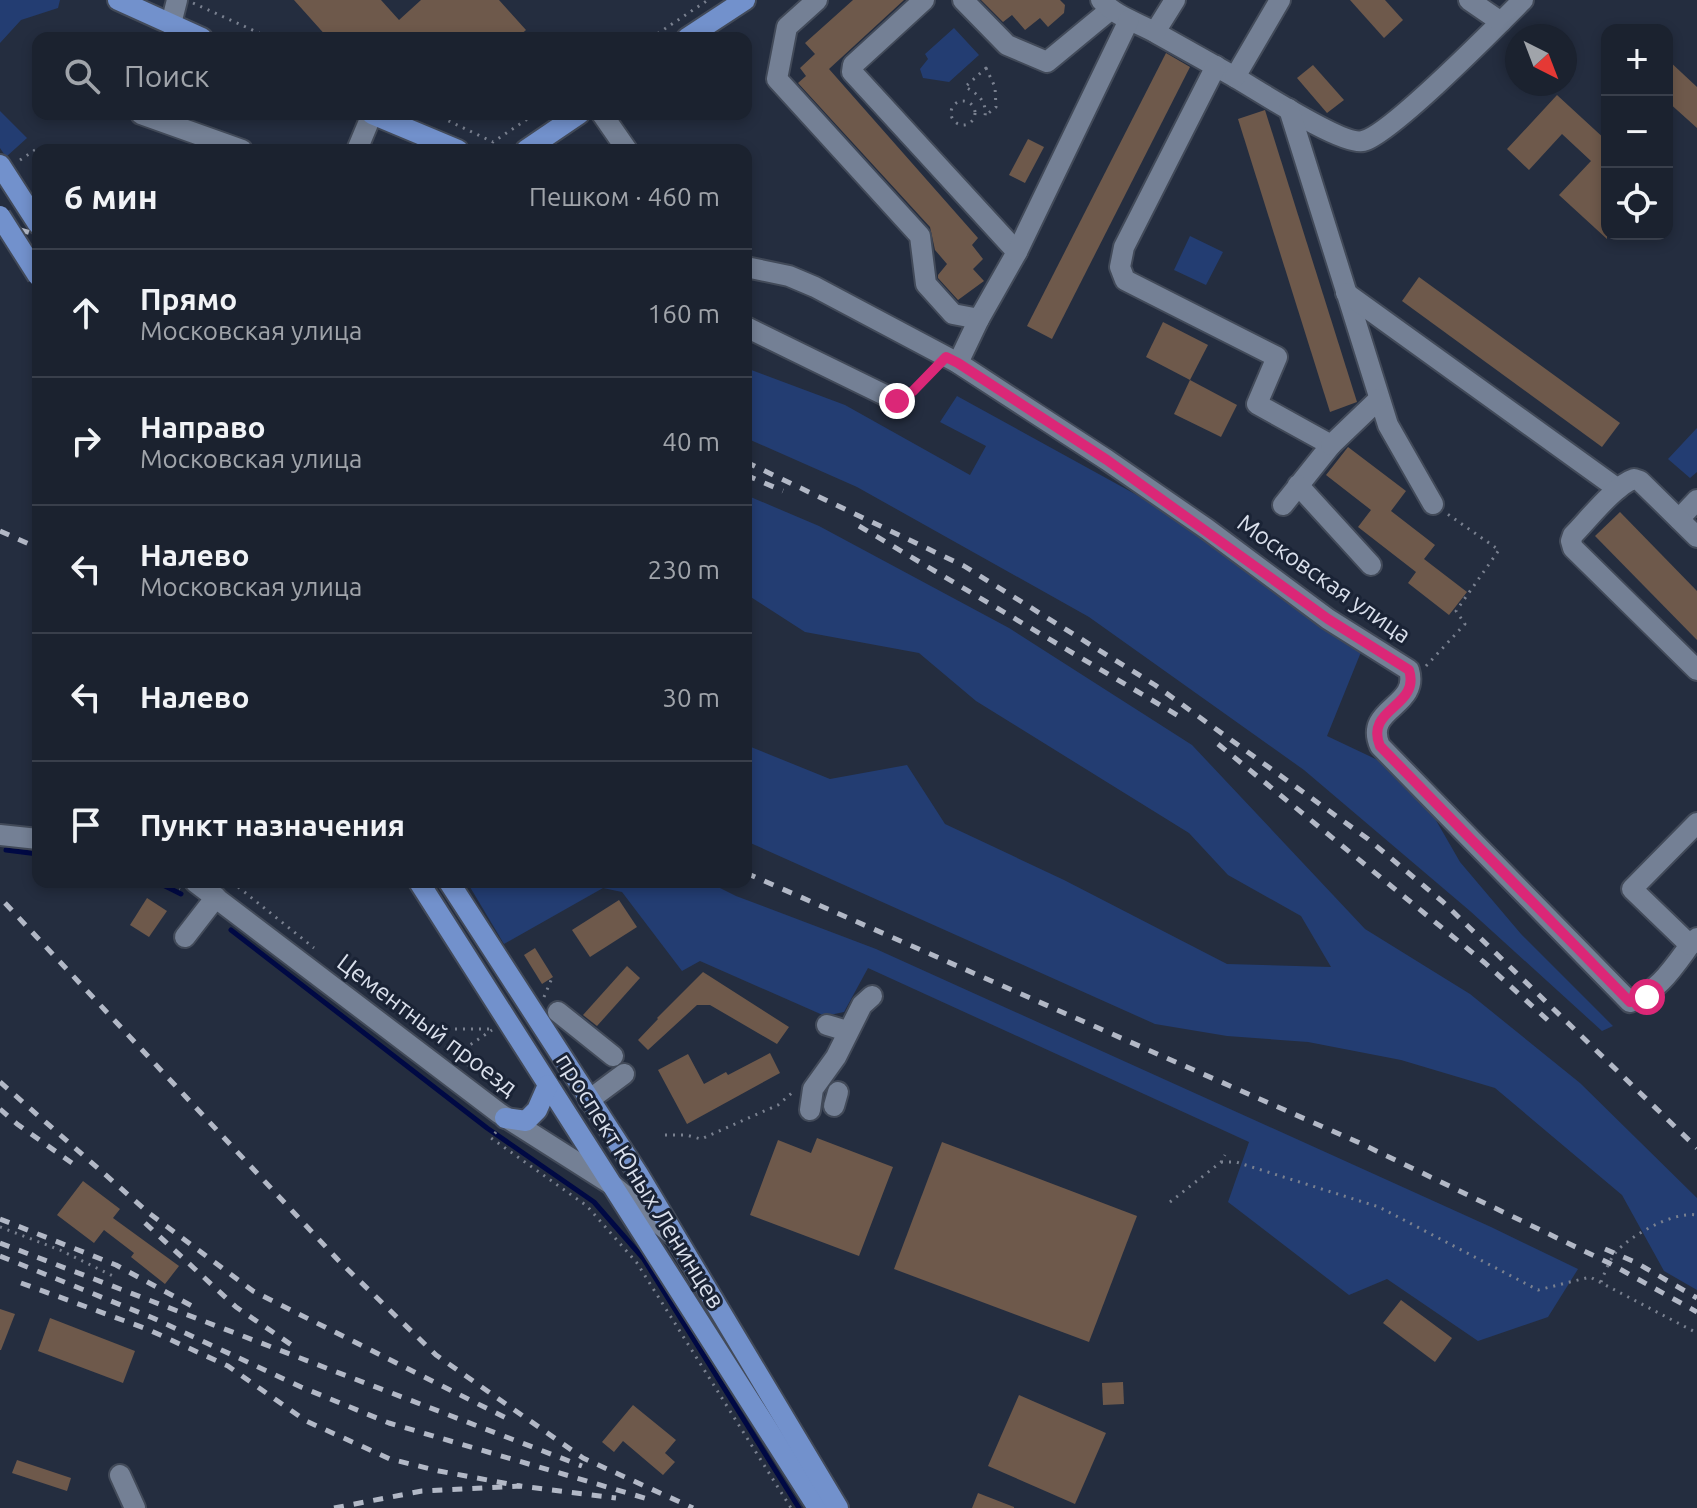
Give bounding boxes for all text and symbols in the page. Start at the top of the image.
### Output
north arrow [1505,24,1577,96]
map controls [1601,24,1673,240]
button: + [1601,24,1673,96]
search box [32,32,752,120]
icon: search [60,54,104,98]
text: Поиск [124,59,209,93]
button: − [1601,96,1673,168]
button: locate [1601,168,1673,240]
text: 6 мин [64,177,158,215]
text: Пешком · 460 m [529,182,720,211]
text: Прямо [140,282,237,316]
icon: ahead [64,291,108,335]
text: 160 m [648,299,720,328]
text: Московская улица [140,316,362,345]
route end [879,383,915,419]
text: Направо [140,410,266,444]
icon: right [64,419,108,463]
text: 40 m [662,427,720,456]
text: Московская улица [140,444,362,473]
street label: Московская улица [1233,509,1416,648]
text: Налево [140,538,250,572]
icon: left [64,547,108,591]
text: 230 m [648,555,720,584]
text: Московская улица [140,572,362,601]
icon: left [64,675,108,719]
text: Налево [140,680,250,714]
text: 30 m [662,683,720,712]
icon: arrive [64,803,108,847]
text: Пункт назначения [140,808,405,842]
street label: Цементный проезд [332,948,522,1101]
route start [1629,979,1665,1015]
street label: проспект Юных Ленинцев [551,1048,730,1313]

